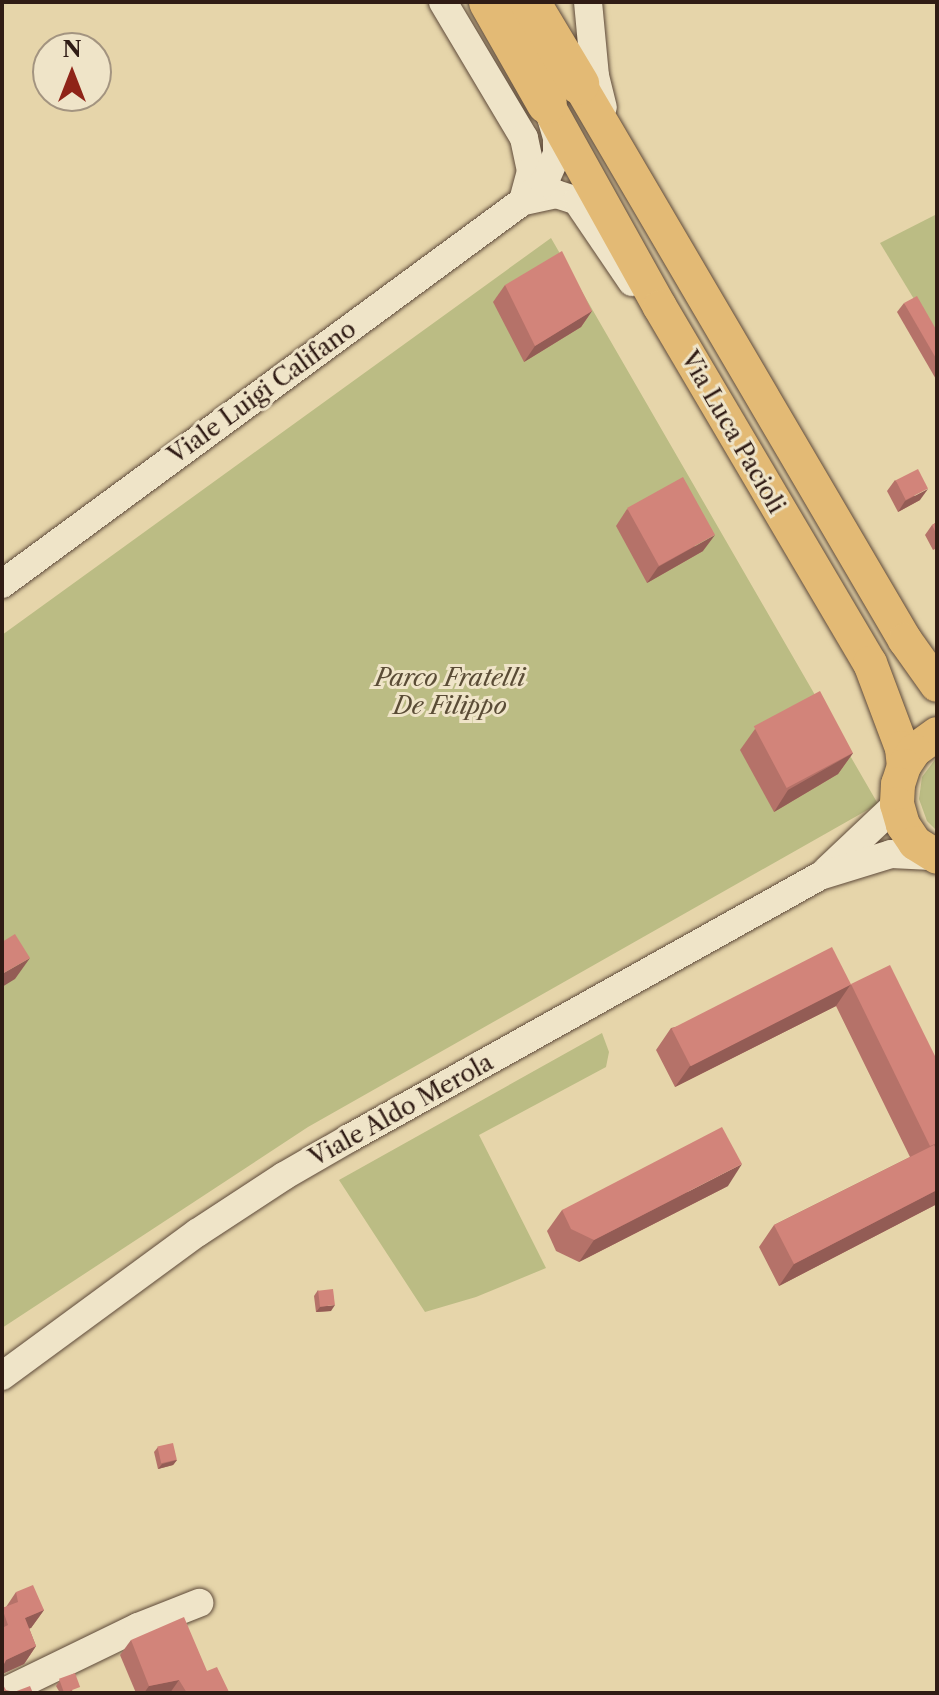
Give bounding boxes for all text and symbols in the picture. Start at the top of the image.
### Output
north arrow [32,32,112,112]
text: N [62,36,82,63]
street label: Viale Luigi Califano [163,314,361,470]
street label: Via Luca Pacioli [675,346,791,518]
park label: Parco Fratelli De Filippo [375,664,525,720]
street label: Viale Aldo Merola [304,1047,498,1173]

